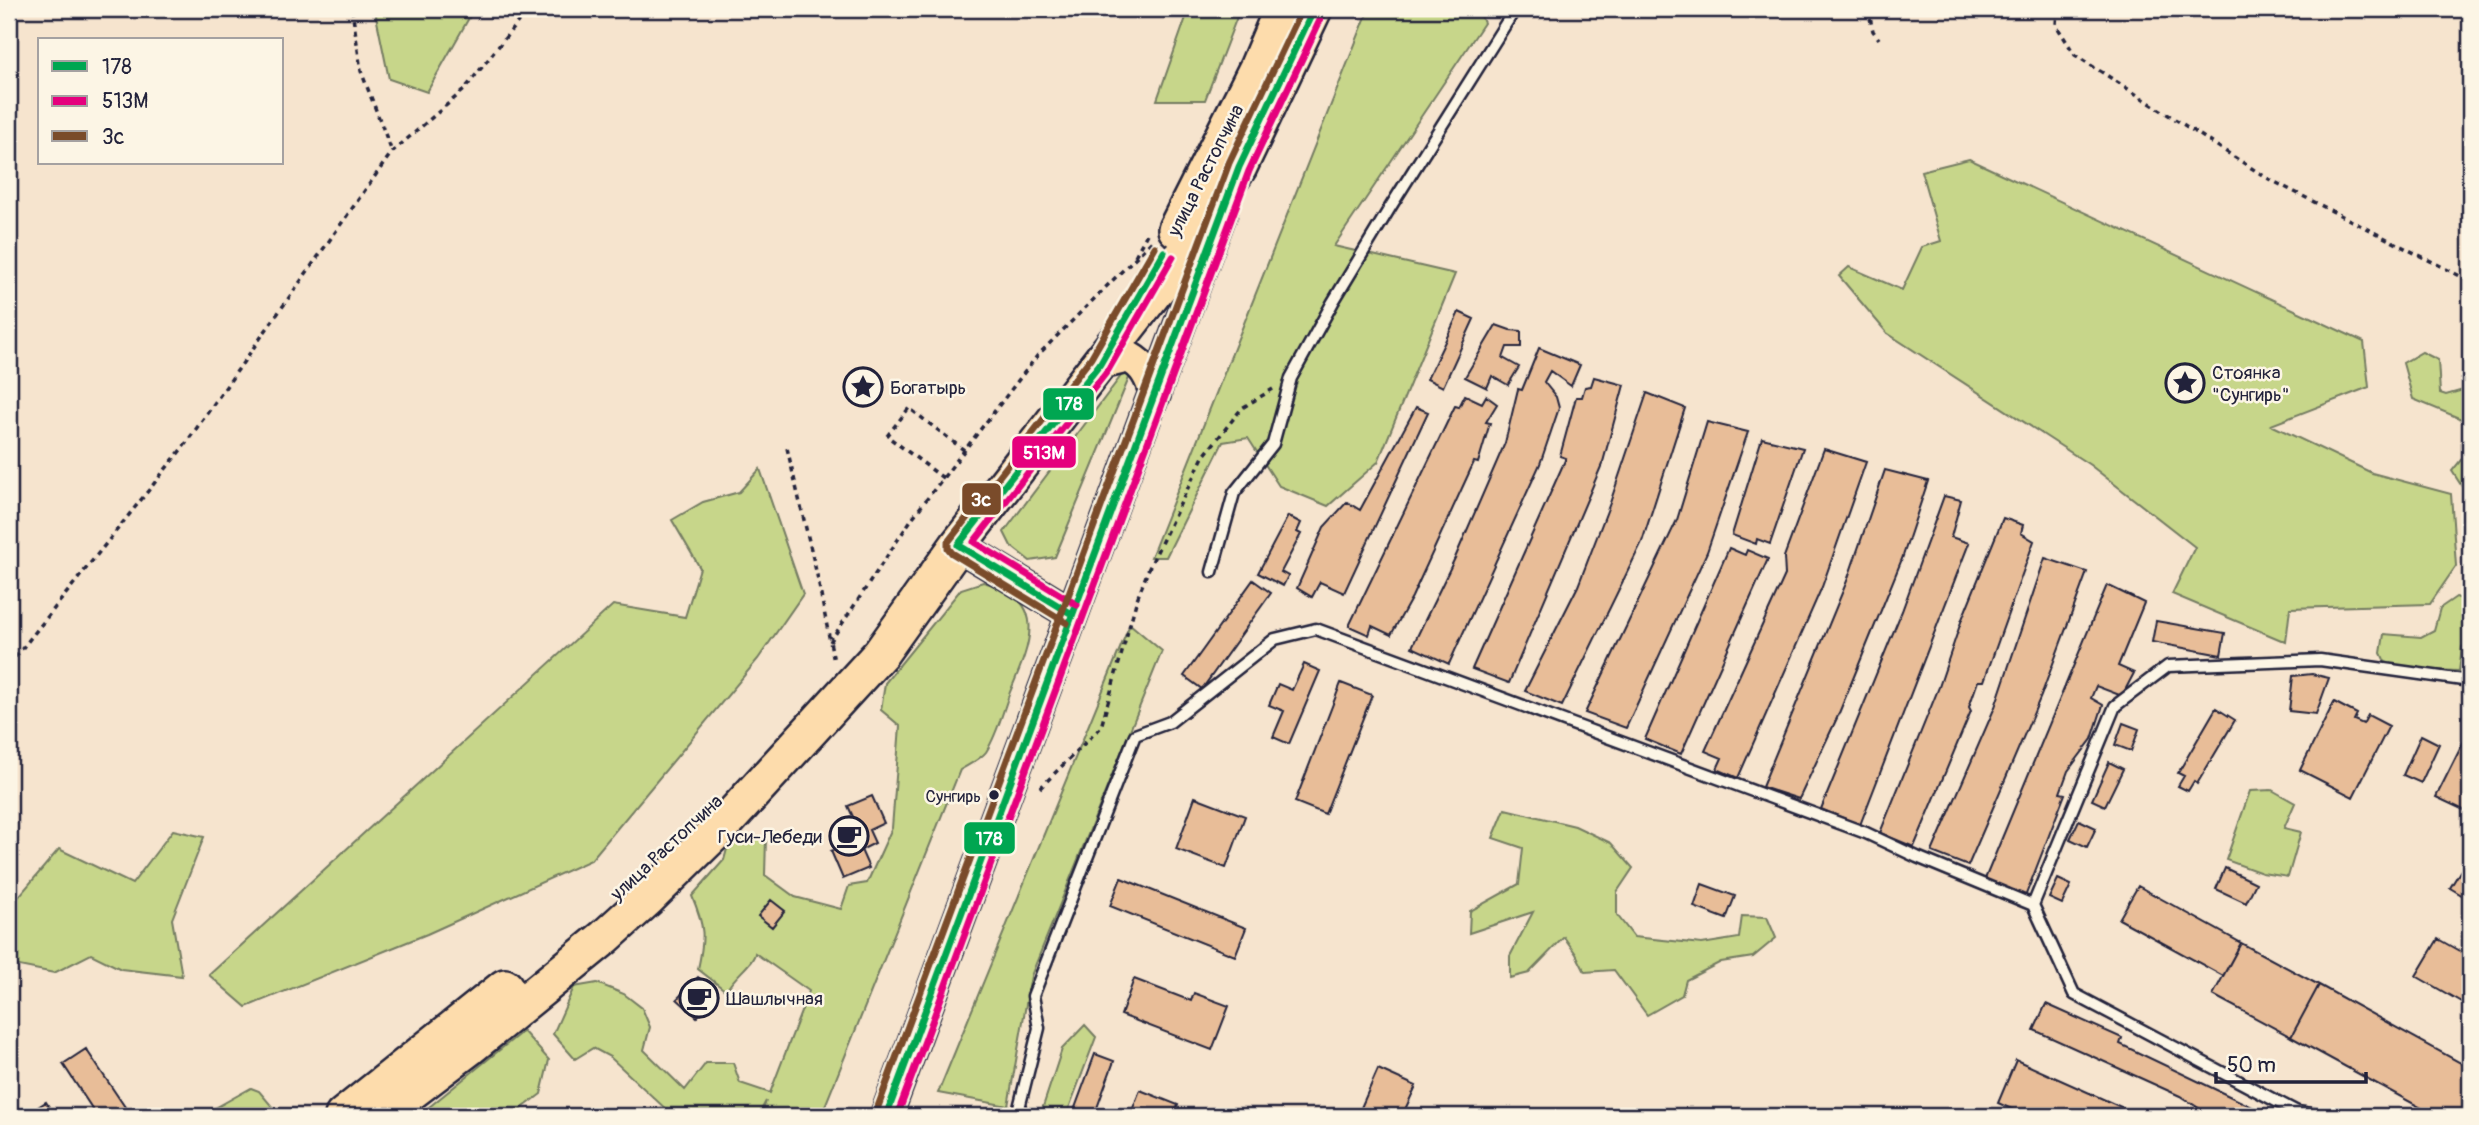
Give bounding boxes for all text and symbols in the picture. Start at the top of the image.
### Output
legend [38,38,284,164]
text: 178 [102,54,132,81]
text: 513М [102,88,148,115]
street label: улица Растопчина [1162,100,1250,241]
text: 3с [102,124,124,151]
place label: Стоянка "Сунгирь" [2212,361,2289,407]
place icon: Стоянка "Сунгирь" [2164,362,2206,404]
place icon: Богатырь [842,366,884,408]
place label: Богатырь [890,376,966,400]
line badge: 178 [1042,387,1095,421]
text: 178 [1055,392,1083,416]
line badge: 513М [1011,435,1077,469]
text: 513М [1023,441,1065,465]
line badge: 3с [961,482,1002,516]
text: 3с [971,488,991,512]
place label: Сунгирь [926,786,981,807]
marker: Сунгирь [987,788,1001,802]
street label: улица Растопчина [605,789,728,907]
cafe icon: Гуси-Лебеди [828,815,870,857]
line badge: 178 [963,821,1016,855]
place label: Гуси-Лебеди [718,825,823,849]
text: 178 [975,827,1003,851]
cafe icon: Шашлычная [678,977,720,1019]
place label: Шашлычная [726,987,823,1011]
scale bar [2216,1041,2367,1085]
text: 50 m [2227,1052,2276,1079]

